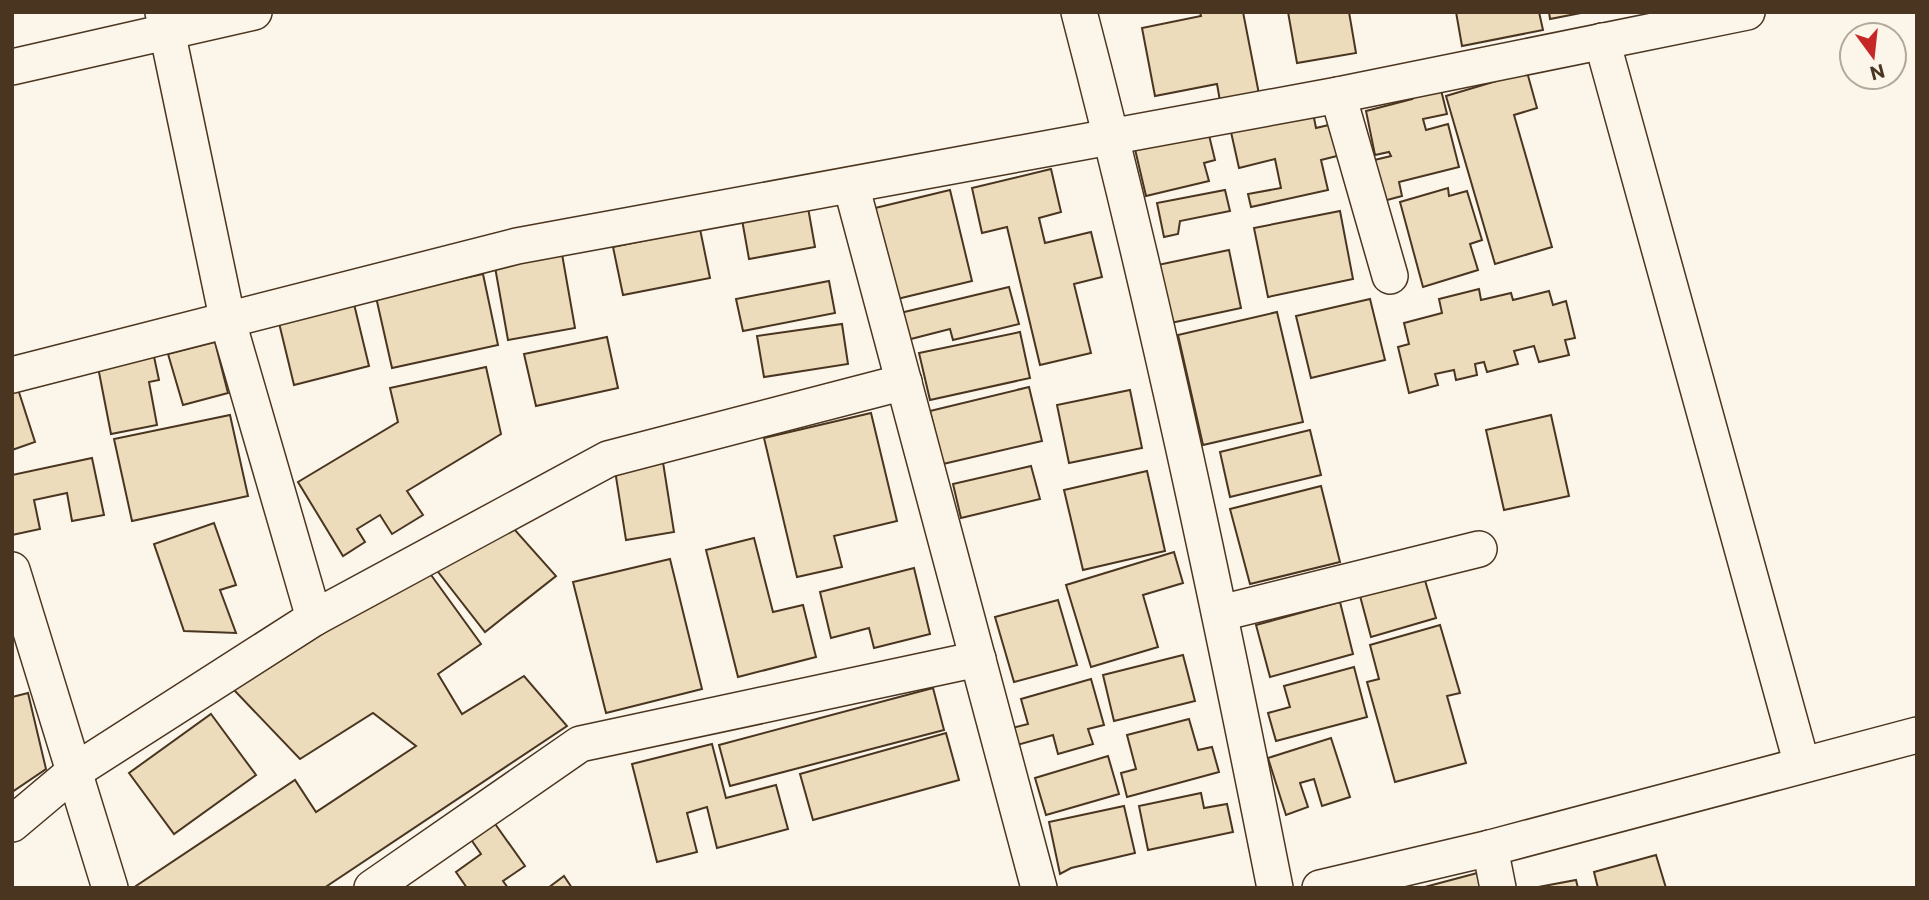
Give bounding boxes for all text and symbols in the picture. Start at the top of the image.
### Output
north arrow [1838,21,1908,91]
text: N [1868,60,1887,86]

